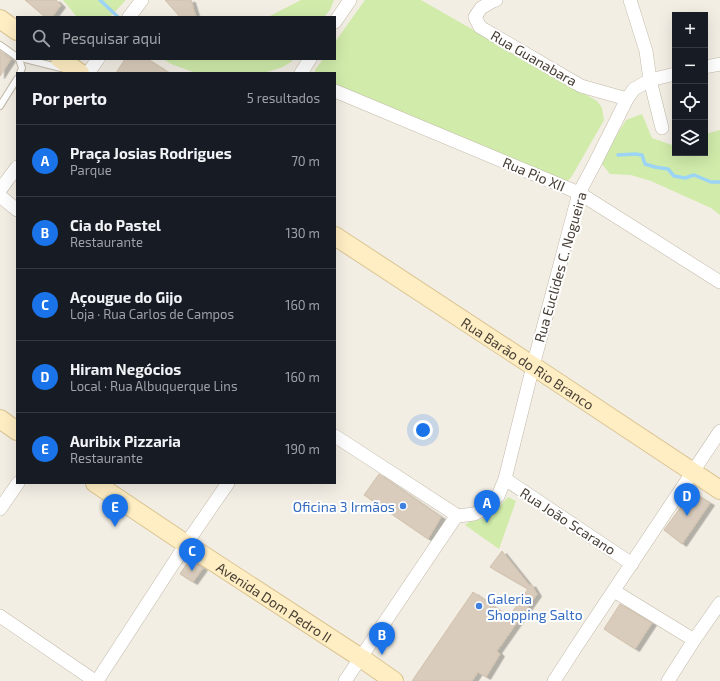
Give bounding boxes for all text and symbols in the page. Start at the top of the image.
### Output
map controls [672,12,708,156]
button: + [672,12,708,48]
search box [16,16,336,60]
street label: Rua Guanabara [488,26,580,90]
icon: search [30,27,52,49]
text: Pesquisar aqui [62,29,161,47]
button: − [672,48,708,84]
button: locate [672,84,708,120]
text: Por perto [32,88,107,108]
text: 5 resultados [247,90,320,106]
button: layers [672,120,708,156]
text: Praça Josias Rodrigues [70,144,232,162]
text: A [41,153,49,169]
text: 70 m [291,153,320,169]
street label: Rua Pio XII [500,153,568,195]
text: Parque [70,162,112,178]
street label: Rua Euclides C. Nogueira [530,190,590,344]
text: Cia do Pastel [70,216,161,234]
text: B [41,225,49,241]
text: 130 m [285,225,320,241]
text: Restaurante [70,234,143,250]
text: Açougue do Gijo [70,288,182,306]
text: C [41,297,49,313]
text: 160 m [285,297,320,313]
text: Loja · Rua Carlos de Campos [70,306,234,322]
street label: Rua Barão do Rio Branco [458,313,598,413]
text: Hiram Negócios [70,360,181,378]
text: D [41,369,49,385]
text: 160 m [285,369,320,385]
text: Local · Rua Albuquerque Lins [70,378,238,394]
your location [413,420,433,440]
text: Auribix Pizzaria [70,432,181,450]
text: E [41,441,49,457]
text: 190 m [285,441,320,457]
text: Restaurante [70,450,143,466]
pin: D [674,483,700,516]
street label: Rua João Scarano [517,484,619,558]
pin: A [474,490,500,523]
pin: E [102,494,128,527]
place label: Oficina 3 Irmãos [293,498,395,515]
marker: Oficina 3 Irmãos [398,501,408,511]
pin: C [179,538,205,571]
street label: Avenida Dom Pedro II [214,558,335,645]
place label: Galeria Shopping Salto [487,590,583,623]
marker: Galeria Shopping Salto [474,601,484,611]
pin: B [369,622,395,655]

